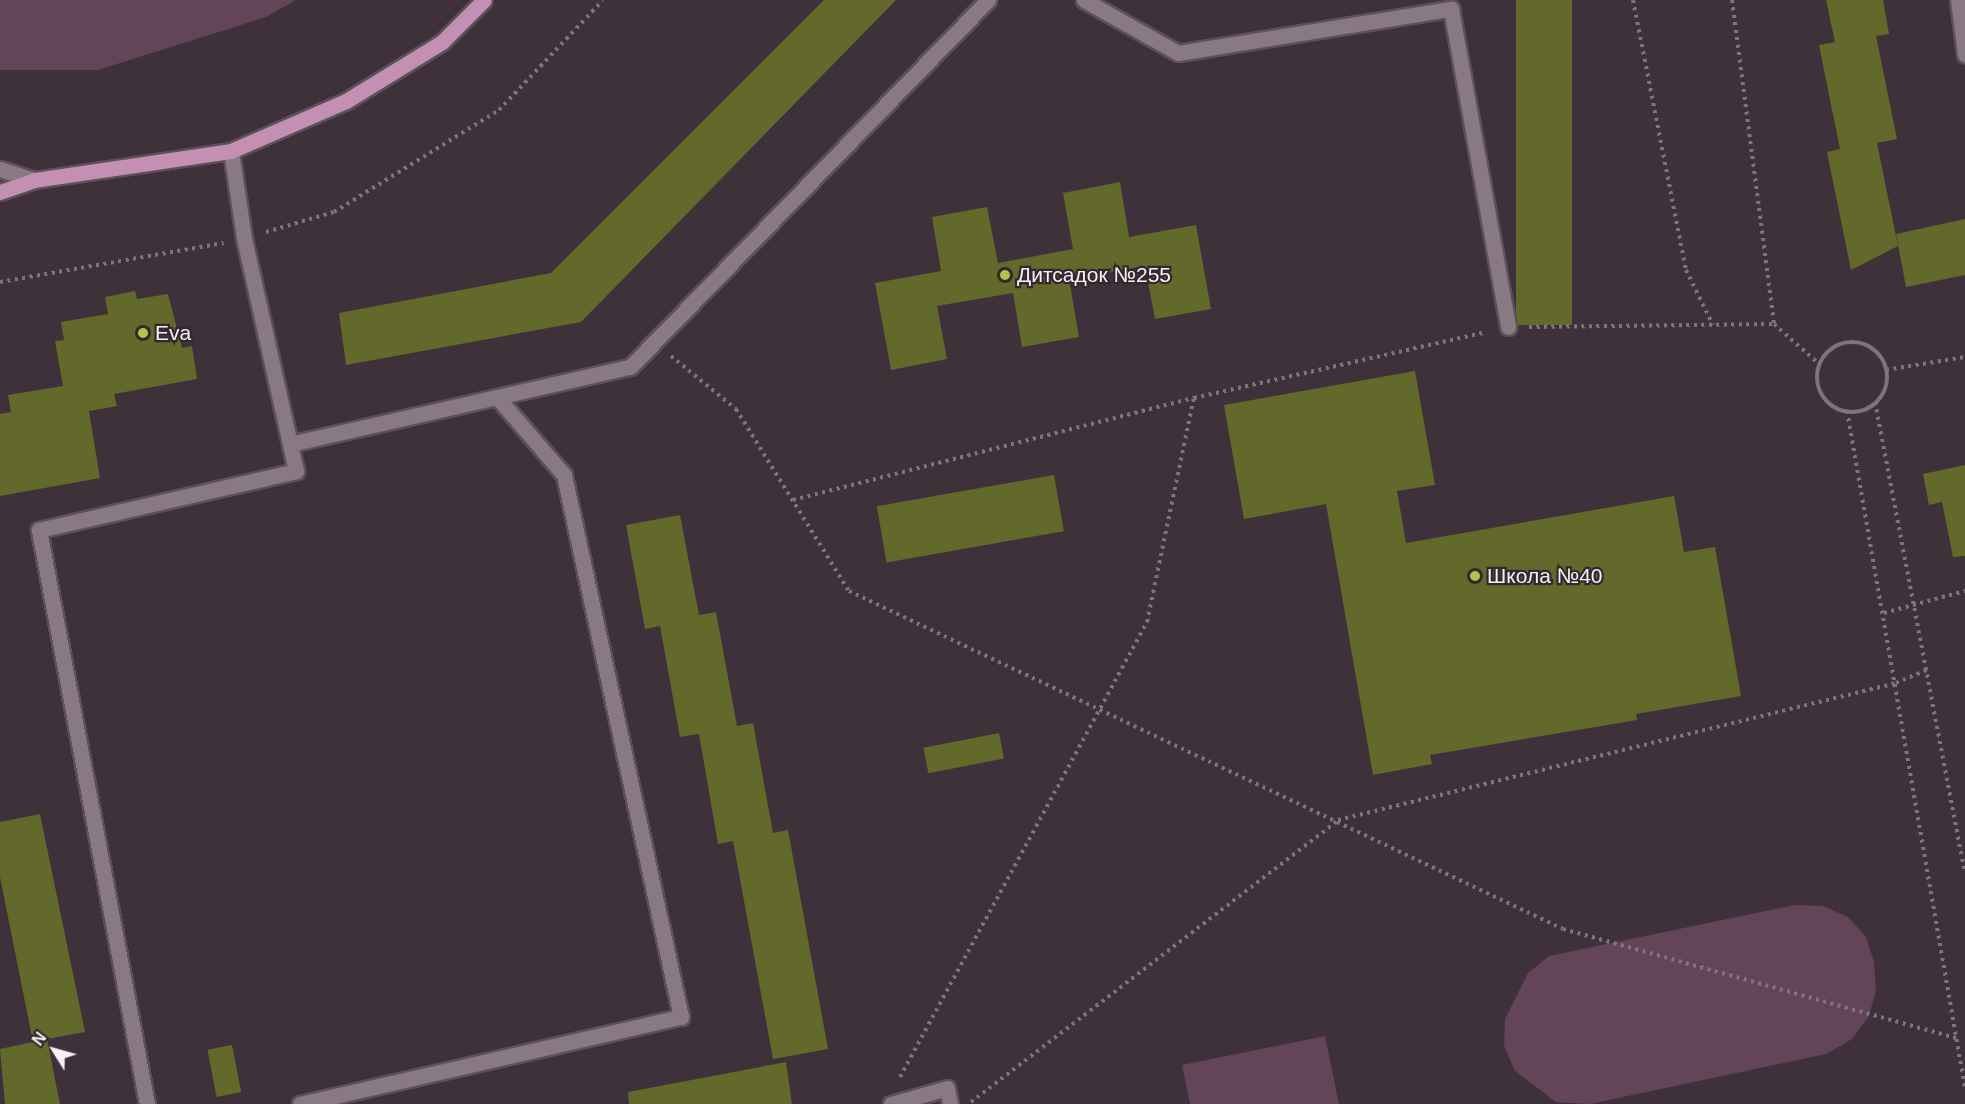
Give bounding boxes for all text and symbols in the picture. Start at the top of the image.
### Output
place label: Дитсадок №255 [1017,262,1171,288]
marker: Дитсадок №255 [998,268,1012,282]
place label: Eva [155,320,191,346]
marker: Eva [136,326,150,340]
place label: Школа №40 [1487,563,1603,589]
marker: Школа №40 [1468,569,1482,583]
north arrow [24,1020,84,1080]
text: N [29,1029,49,1049]

